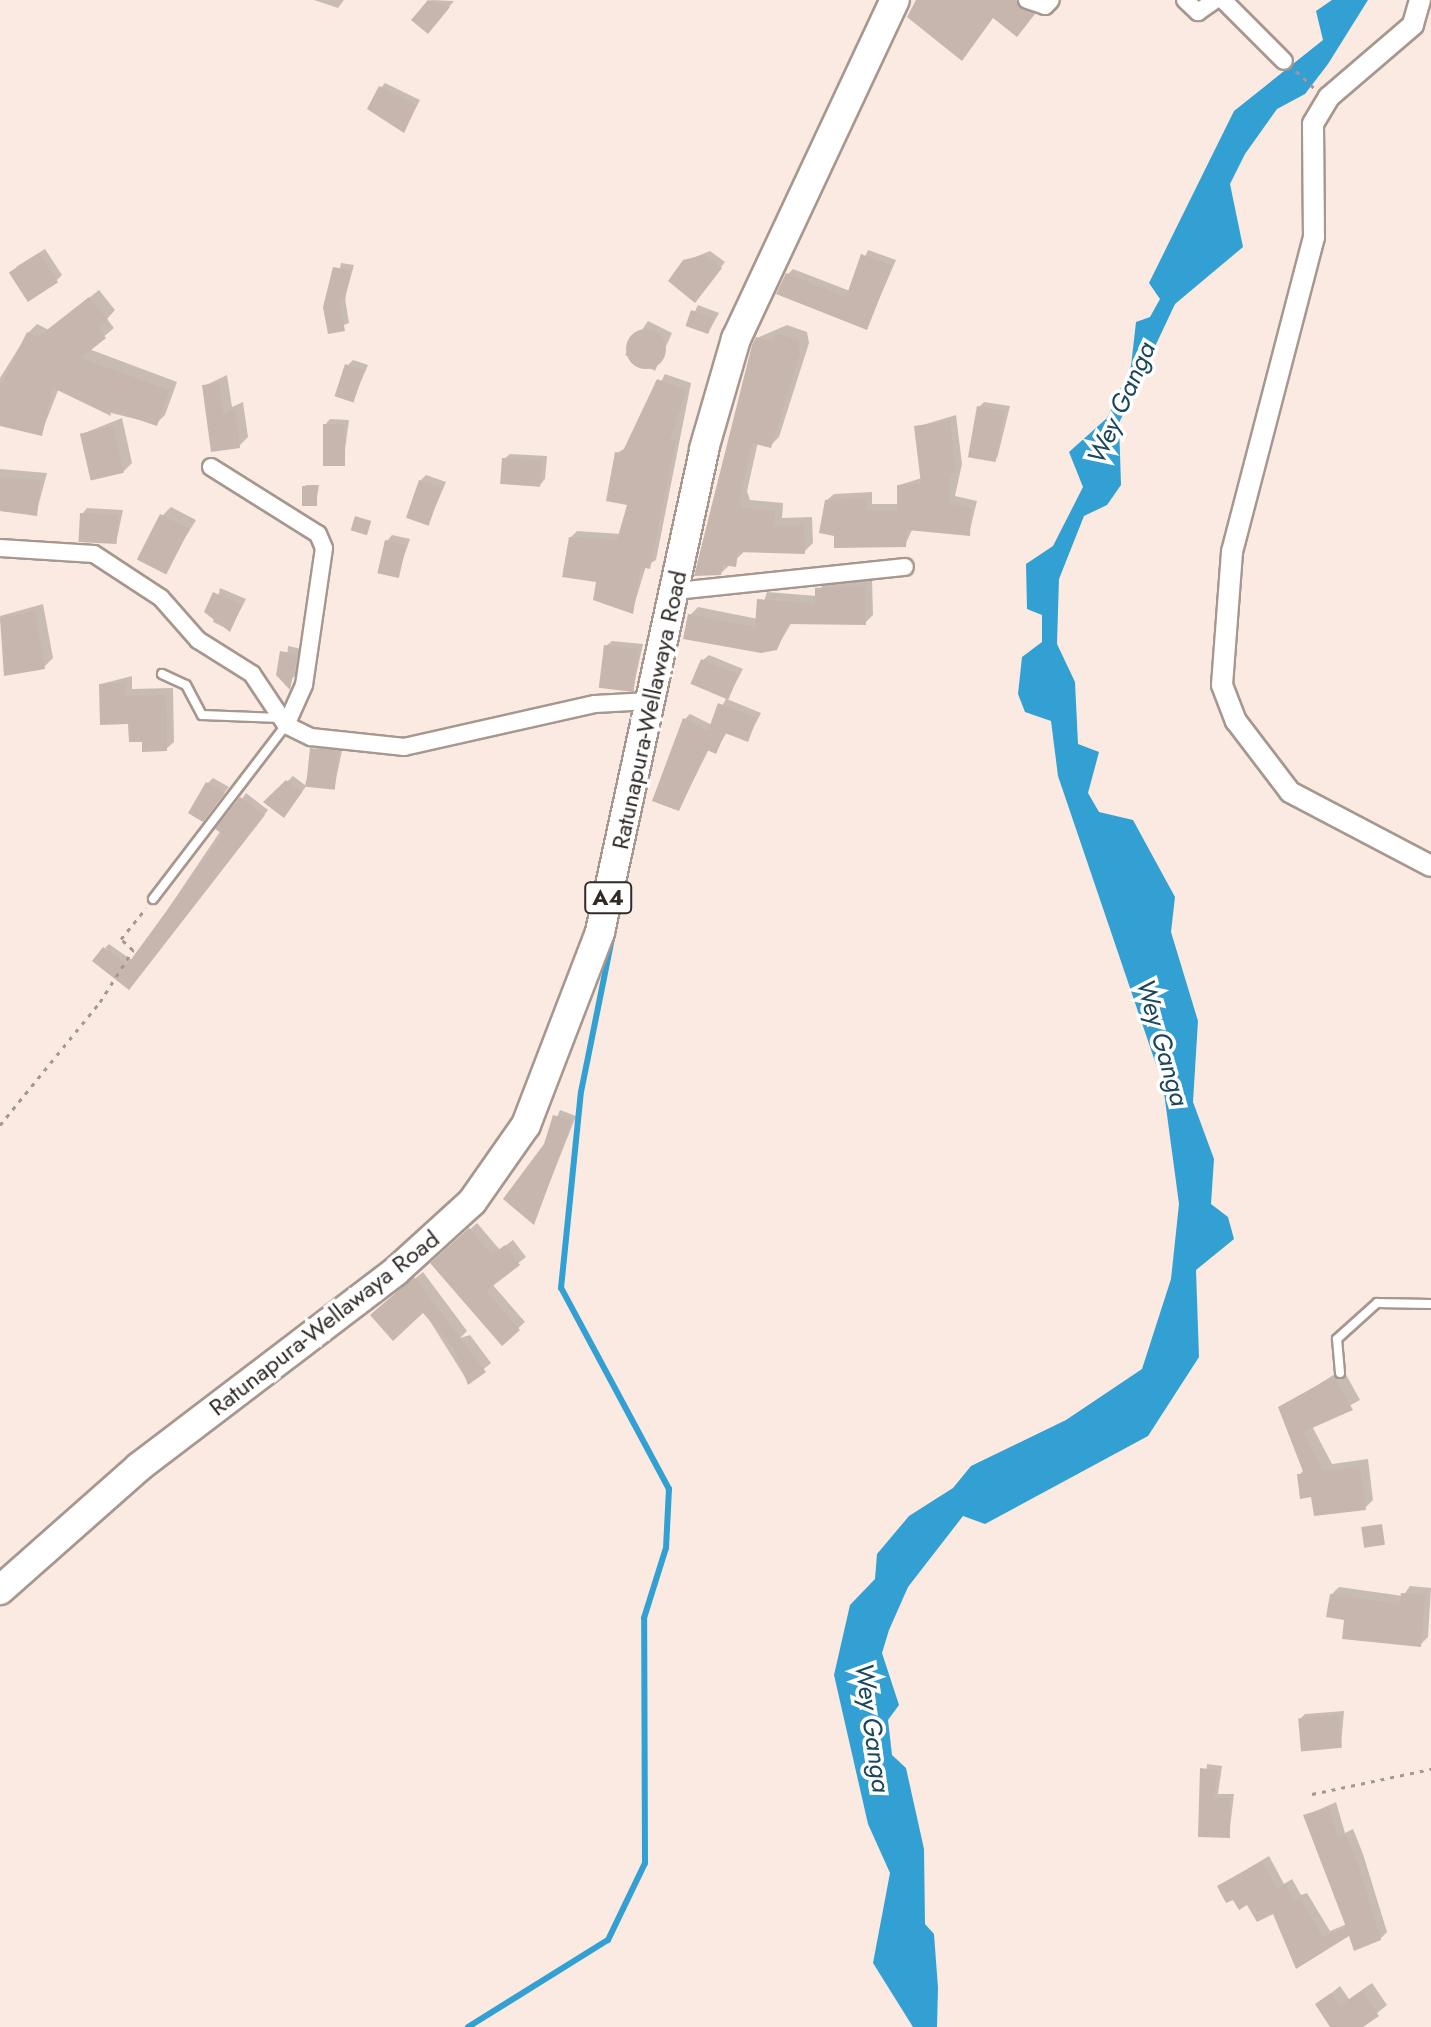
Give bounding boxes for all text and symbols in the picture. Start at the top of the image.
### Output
water label: Wey Ganga [1081,337,1163,469]
street label: Ratunapura-Wellawaya Road [605,568,693,852]
road number: A4 [584,880,632,916]
water label: Wey Ganga [1129,976,1195,1110]
street label: Ratunapura-Wellawaya Road [203,1224,445,1422]
water label: Wey Ganga [847,1661,897,1795]

